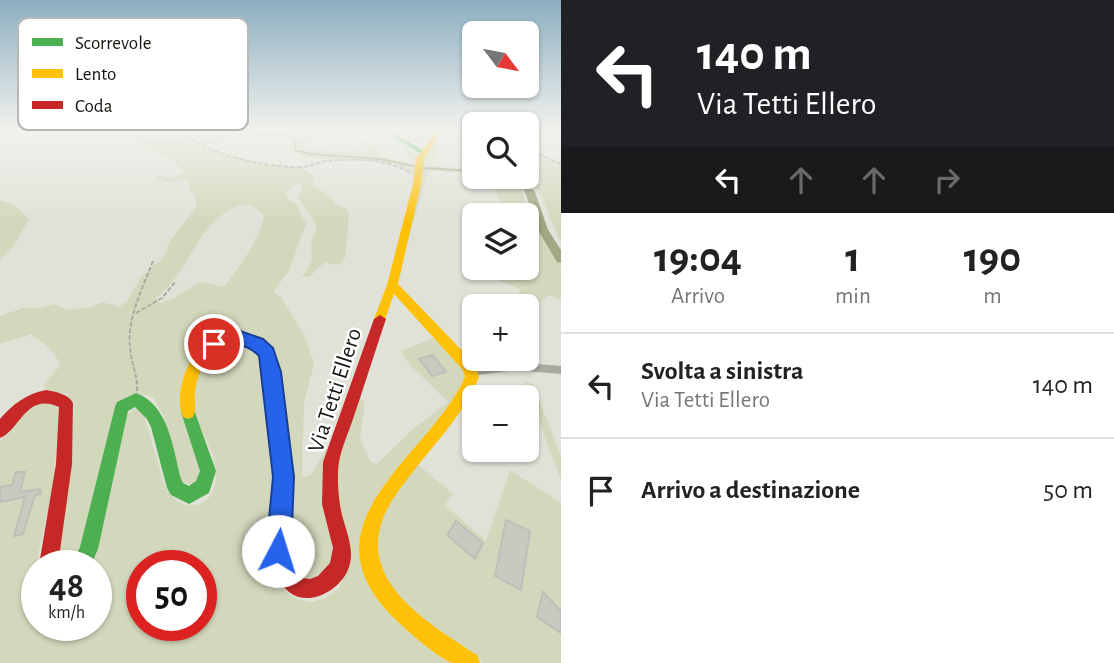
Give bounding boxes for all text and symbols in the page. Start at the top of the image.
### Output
legend [18,18,248,130]
north arrow [462,21,539,98]
map controls [462,21,539,462]
icon: left [582,28,673,119]
text: 140 m [697,30,812,79]
text: Scorrevole [75,34,152,53]
text: Lento [75,65,116,84]
text: Via Tetti Ellero [697,88,877,120]
text: Coda [75,97,113,116]
button: search [462,112,539,189]
icon: left [709,161,747,199]
icon: ahead [782,161,820,199]
icon: ahead [855,161,893,199]
icon: right [928,161,966,199]
button: layers [462,203,539,280]
text: 19:04 [654,237,742,279]
text: 1 [845,237,860,279]
text: 190 [964,237,1021,279]
text: Arrivo [671,285,725,308]
text: min [835,285,871,308]
text: m [983,285,1002,308]
button: + [462,294,539,371]
pin [184,314,244,374]
icon: arrive [195,325,233,363]
street label: Via Tetti Ellero [305,326,366,455]
text: Svolta a sinistra [641,358,803,384]
icon: left [582,367,620,405]
text: 140 m [1033,372,1093,398]
button: − [462,385,539,462]
text: Via Tetti Ellero [641,389,770,412]
icon: arrive [582,472,620,510]
text: Arrivo a destinazione [641,477,860,503]
text: 50 m [1043,477,1093,503]
position arrow [241,514,315,588]
speed limit sign: 50 [126,550,217,641]
text: 48 [49,569,84,604]
text: km/h [48,604,85,622]

